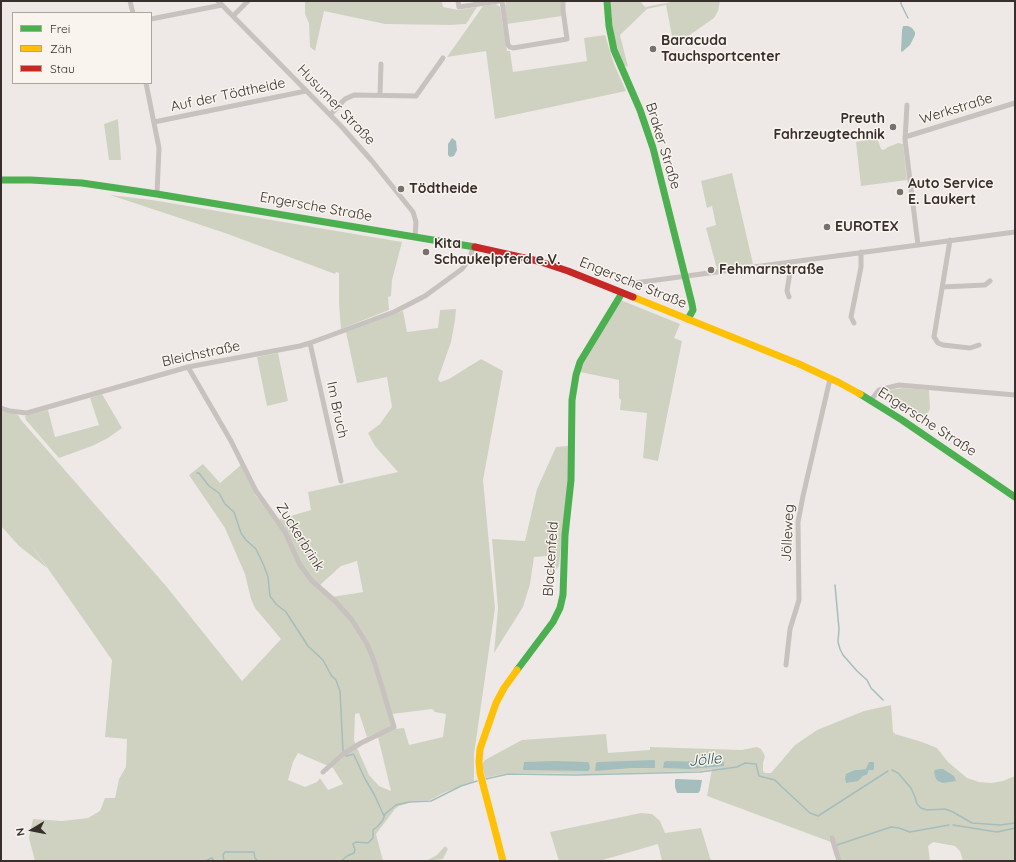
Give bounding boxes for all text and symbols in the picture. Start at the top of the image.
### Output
legend [12,12,152,84]
text: Frei [50,21,70,36]
place label: Baracuda Tauchsportcenter [661,33,781,66]
text: Zäh [50,41,72,56]
marker: Baracuda Tauchsportcenter [648,44,658,54]
text: Stau [50,61,75,76]
street label: Husumer Straße [293,61,379,149]
street label: Auf der Tödtheide [169,75,287,115]
street label: Werkstraße [917,90,995,128]
street label: Braker Straße [642,101,684,191]
place label: Preuth Fahrzeugtechnik [773,111,885,144]
marker: Preuth Fahrzeugtechnik [888,122,898,132]
place label: Auto Service E. Laukert [908,176,993,208]
place label: Tödtheide [409,181,478,197]
marker: Tödtheide [396,184,406,194]
marker: Auto Service E. Laukert [895,187,905,197]
street label: Engersche Straße [258,189,374,225]
place label: EUROTEX [835,219,899,235]
marker: EUROTEX [822,222,832,232]
place label: Kita Schaukelpferd e.V. [434,236,560,268]
marker: Kita Schaukelpferd e.V. [421,247,431,257]
street label: Engersche Straße [577,254,689,312]
place label: Fehmarnstraße [719,262,824,278]
marker: Fehmarnstraße [706,265,716,275]
street label: Bleichstraße [160,338,242,370]
street label: Im Bruch [323,380,351,440]
street label: Engersche Straße [875,384,979,460]
street label: Zuckerbrink [272,500,328,574]
street label: Jölleweg [778,504,798,562]
street label: Blackenfeld [540,521,562,597]
water label: Jölle [688,750,722,770]
north arrow [12,810,52,850]
text: N [13,827,28,837]

